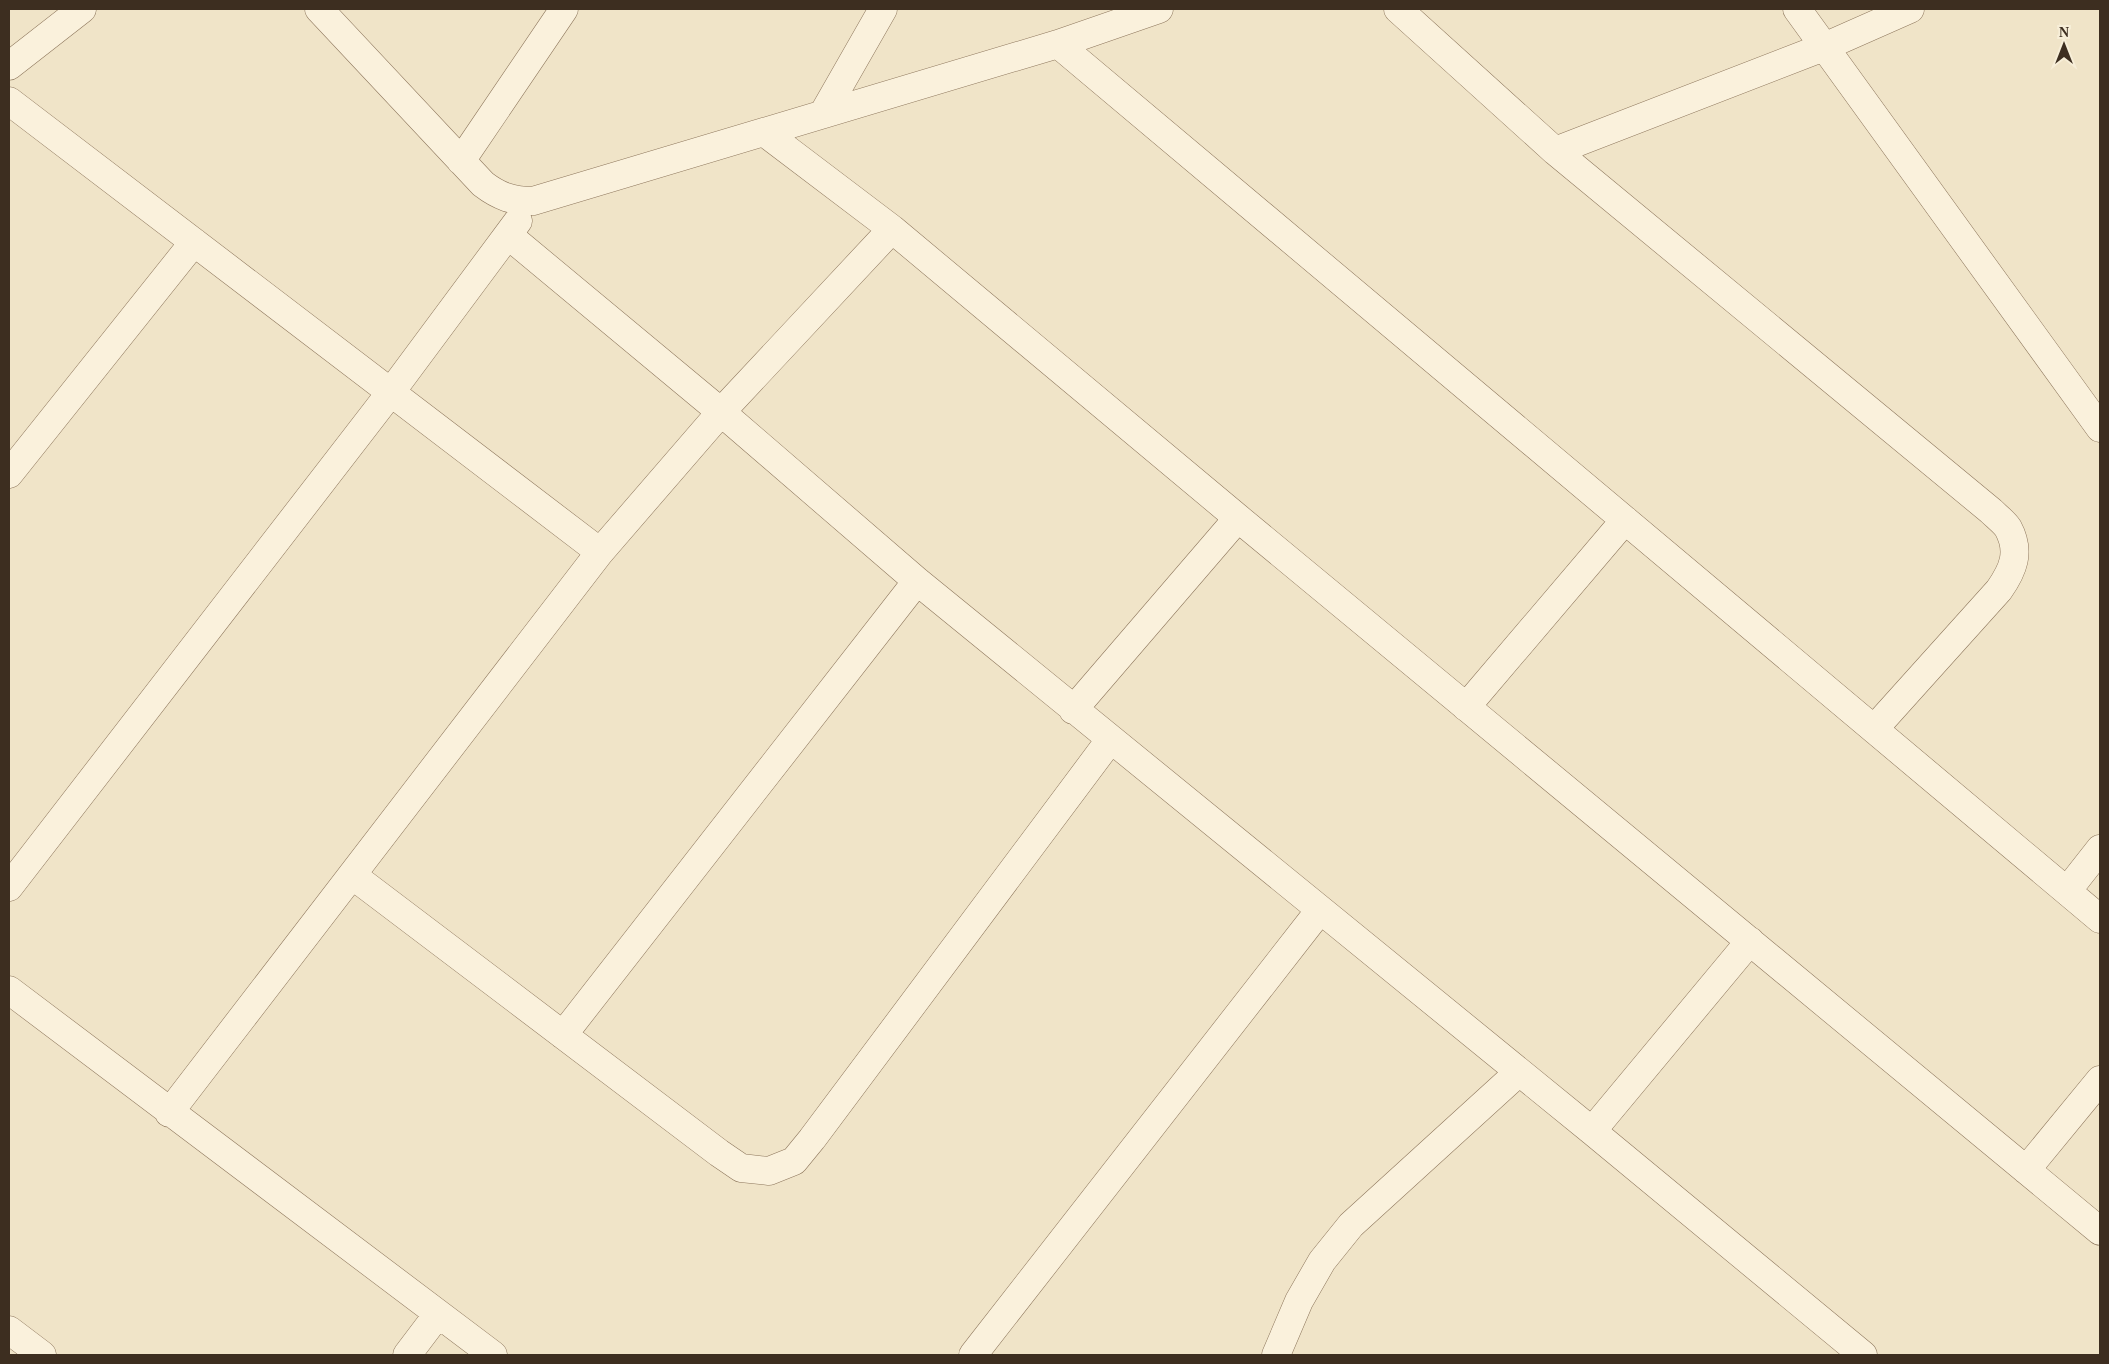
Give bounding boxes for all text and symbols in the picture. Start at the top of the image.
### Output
north arrow [2039,20,2089,70]
text: N [2059,25,2069,40]

